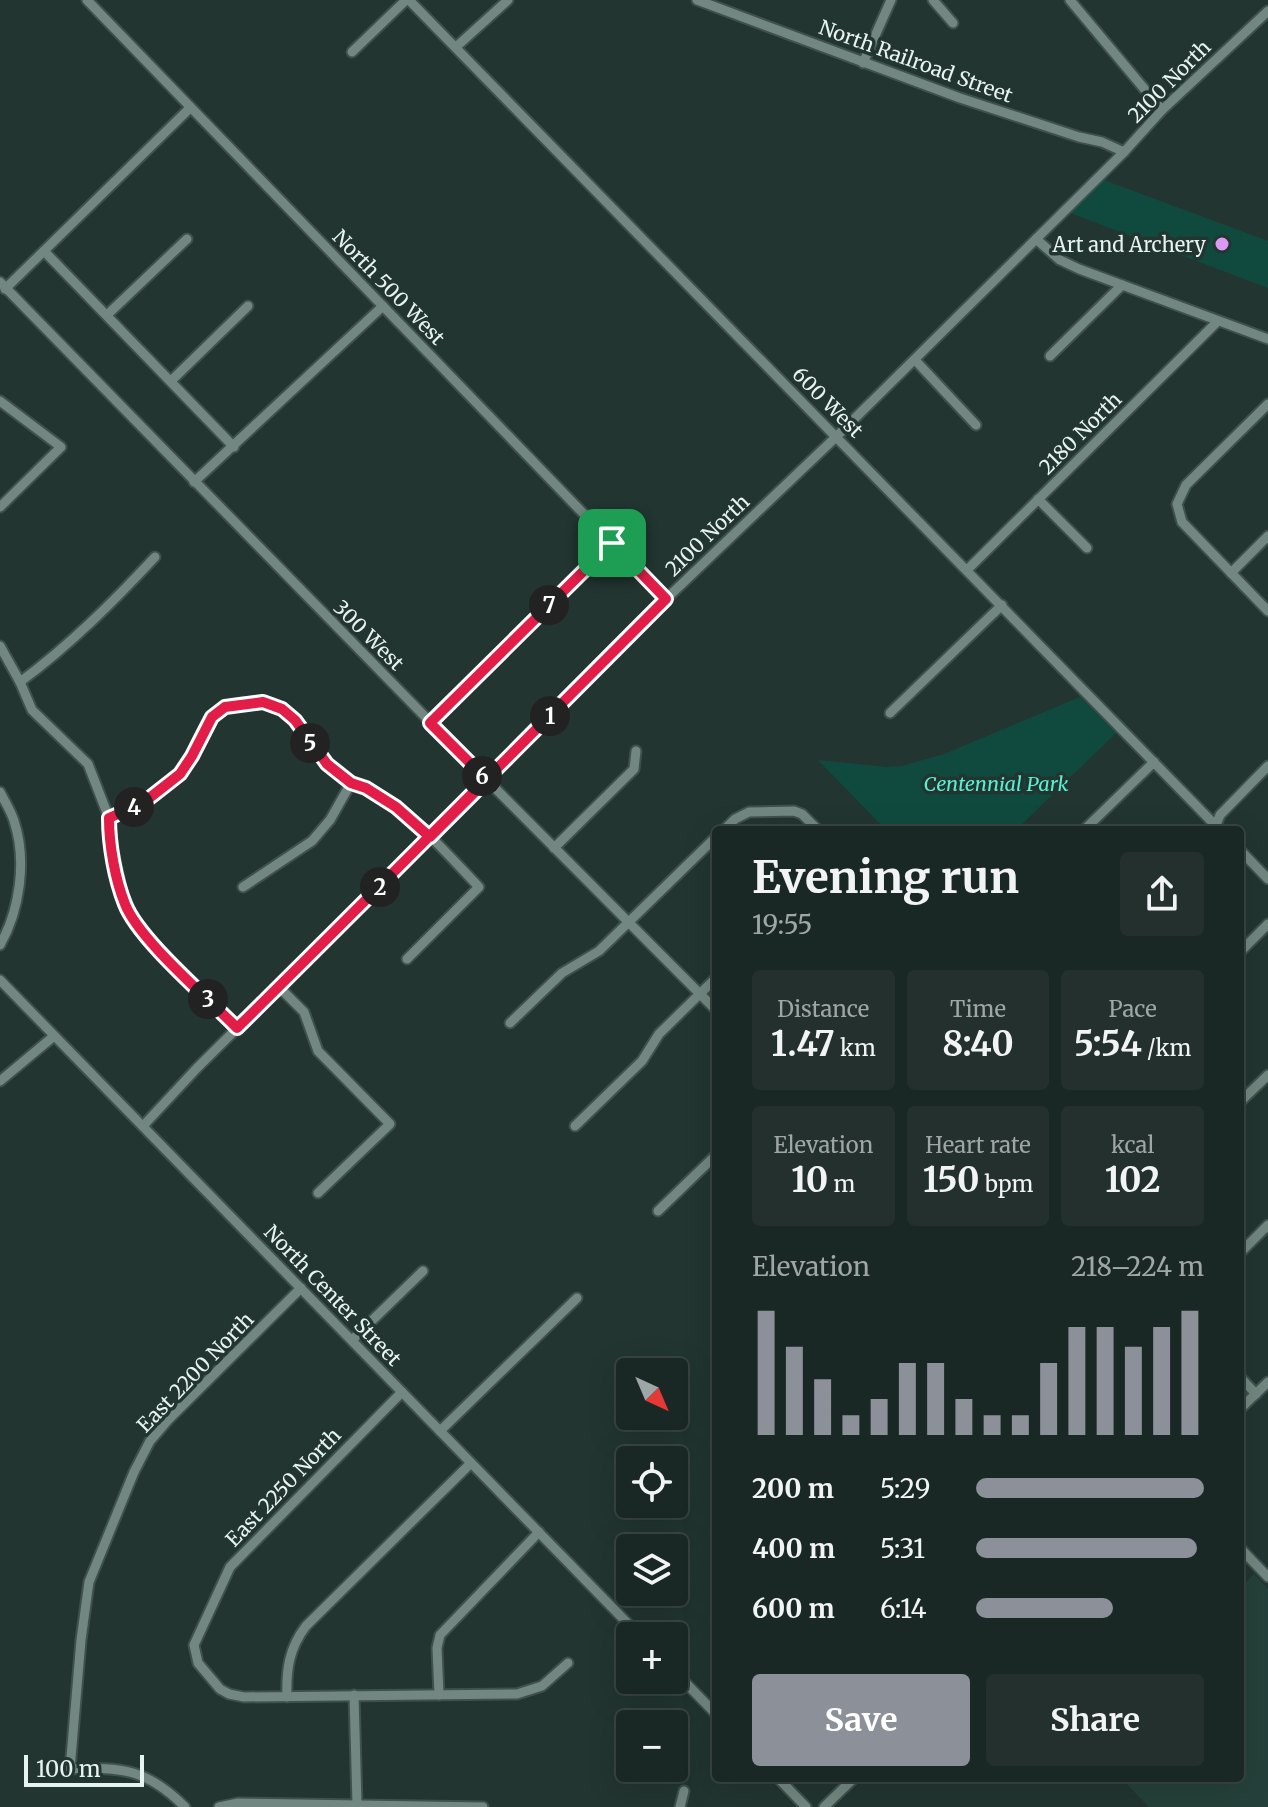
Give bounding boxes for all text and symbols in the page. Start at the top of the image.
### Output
street label: North Railroad Street [816,14,1016,108]
street label: 2100 North [1122,34,1216,128]
street label: North 500 West [328,224,451,350]
place label: Art and Archery [1052,232,1206,257]
marker: Art and Archery [1213,235,1231,253]
street label: 600 West [787,361,869,443]
street label: 2180 North [1034,387,1126,479]
street label: 2100 North [660,489,754,581]
pin [578,509,646,577]
icon: arrive [590,521,634,565]
pin: 7 [529,585,569,625]
text: 7 [542,591,556,619]
street label: 300 West [329,595,410,676]
pin: 1 [530,696,570,736]
text: 1 [545,702,555,730]
pin: 5 [290,723,330,763]
text: 5 [304,729,316,757]
pin: 6 [462,756,502,796]
text: 6 [475,762,489,790]
park label: Centennial Park [924,771,1068,796]
pin: 4 [114,787,154,827]
text: 4 [127,793,141,821]
text: Evening run [752,850,1019,905]
button: share [1120,852,1204,936]
pin: 2 [360,867,400,907]
text: 2 [374,873,386,901]
text: 19:55 [752,908,812,941]
pin: 3 [188,979,228,1019]
text: 3 [202,985,214,1013]
text: Distance [777,995,869,1023]
text: Time [950,995,1006,1023]
text: Pace [1109,995,1157,1023]
text: 1.47 [771,1023,835,1065]
text: 8:40 [942,1023,1014,1065]
text: 5:54 [1074,1023,1142,1065]
text: km [835,1034,876,1062]
text: /km [1142,1034,1191,1062]
text: Elevation [773,1131,873,1159]
text: Heart rate [925,1131,1031,1159]
text: kcal [1111,1131,1154,1159]
text: 10 [791,1159,828,1201]
text: 150 [923,1159,980,1201]
text: 102 [1105,1159,1161,1201]
text: m [828,1170,855,1198]
text: bpm [980,1170,1033,1198]
street label: North Center Street [259,1219,407,1371]
text: Elevation [752,1250,870,1283]
text: 218–224 m [1071,1250,1204,1283]
street label: East 2200 North [131,1307,259,1437]
north arrow [616,1358,688,1430]
map controls [616,1358,688,1782]
street label: East 2250 North [220,1423,346,1551]
button: locate [616,1446,688,1518]
text: 200 m [752,1472,834,1505]
text: 5:29 [880,1472,930,1505]
text: 400 m [752,1532,835,1565]
text: 5:31 [880,1532,925,1565]
button: layers [616,1534,688,1606]
text: 600 m [752,1592,835,1625]
text: 6:14 [880,1592,927,1625]
button: + [616,1622,688,1694]
button: Save [752,1674,970,1766]
button: Share [986,1674,1204,1766]
button: − [616,1710,688,1782]
scale bar [24,1751,144,1787]
text: 100 m [36,1755,101,1783]

